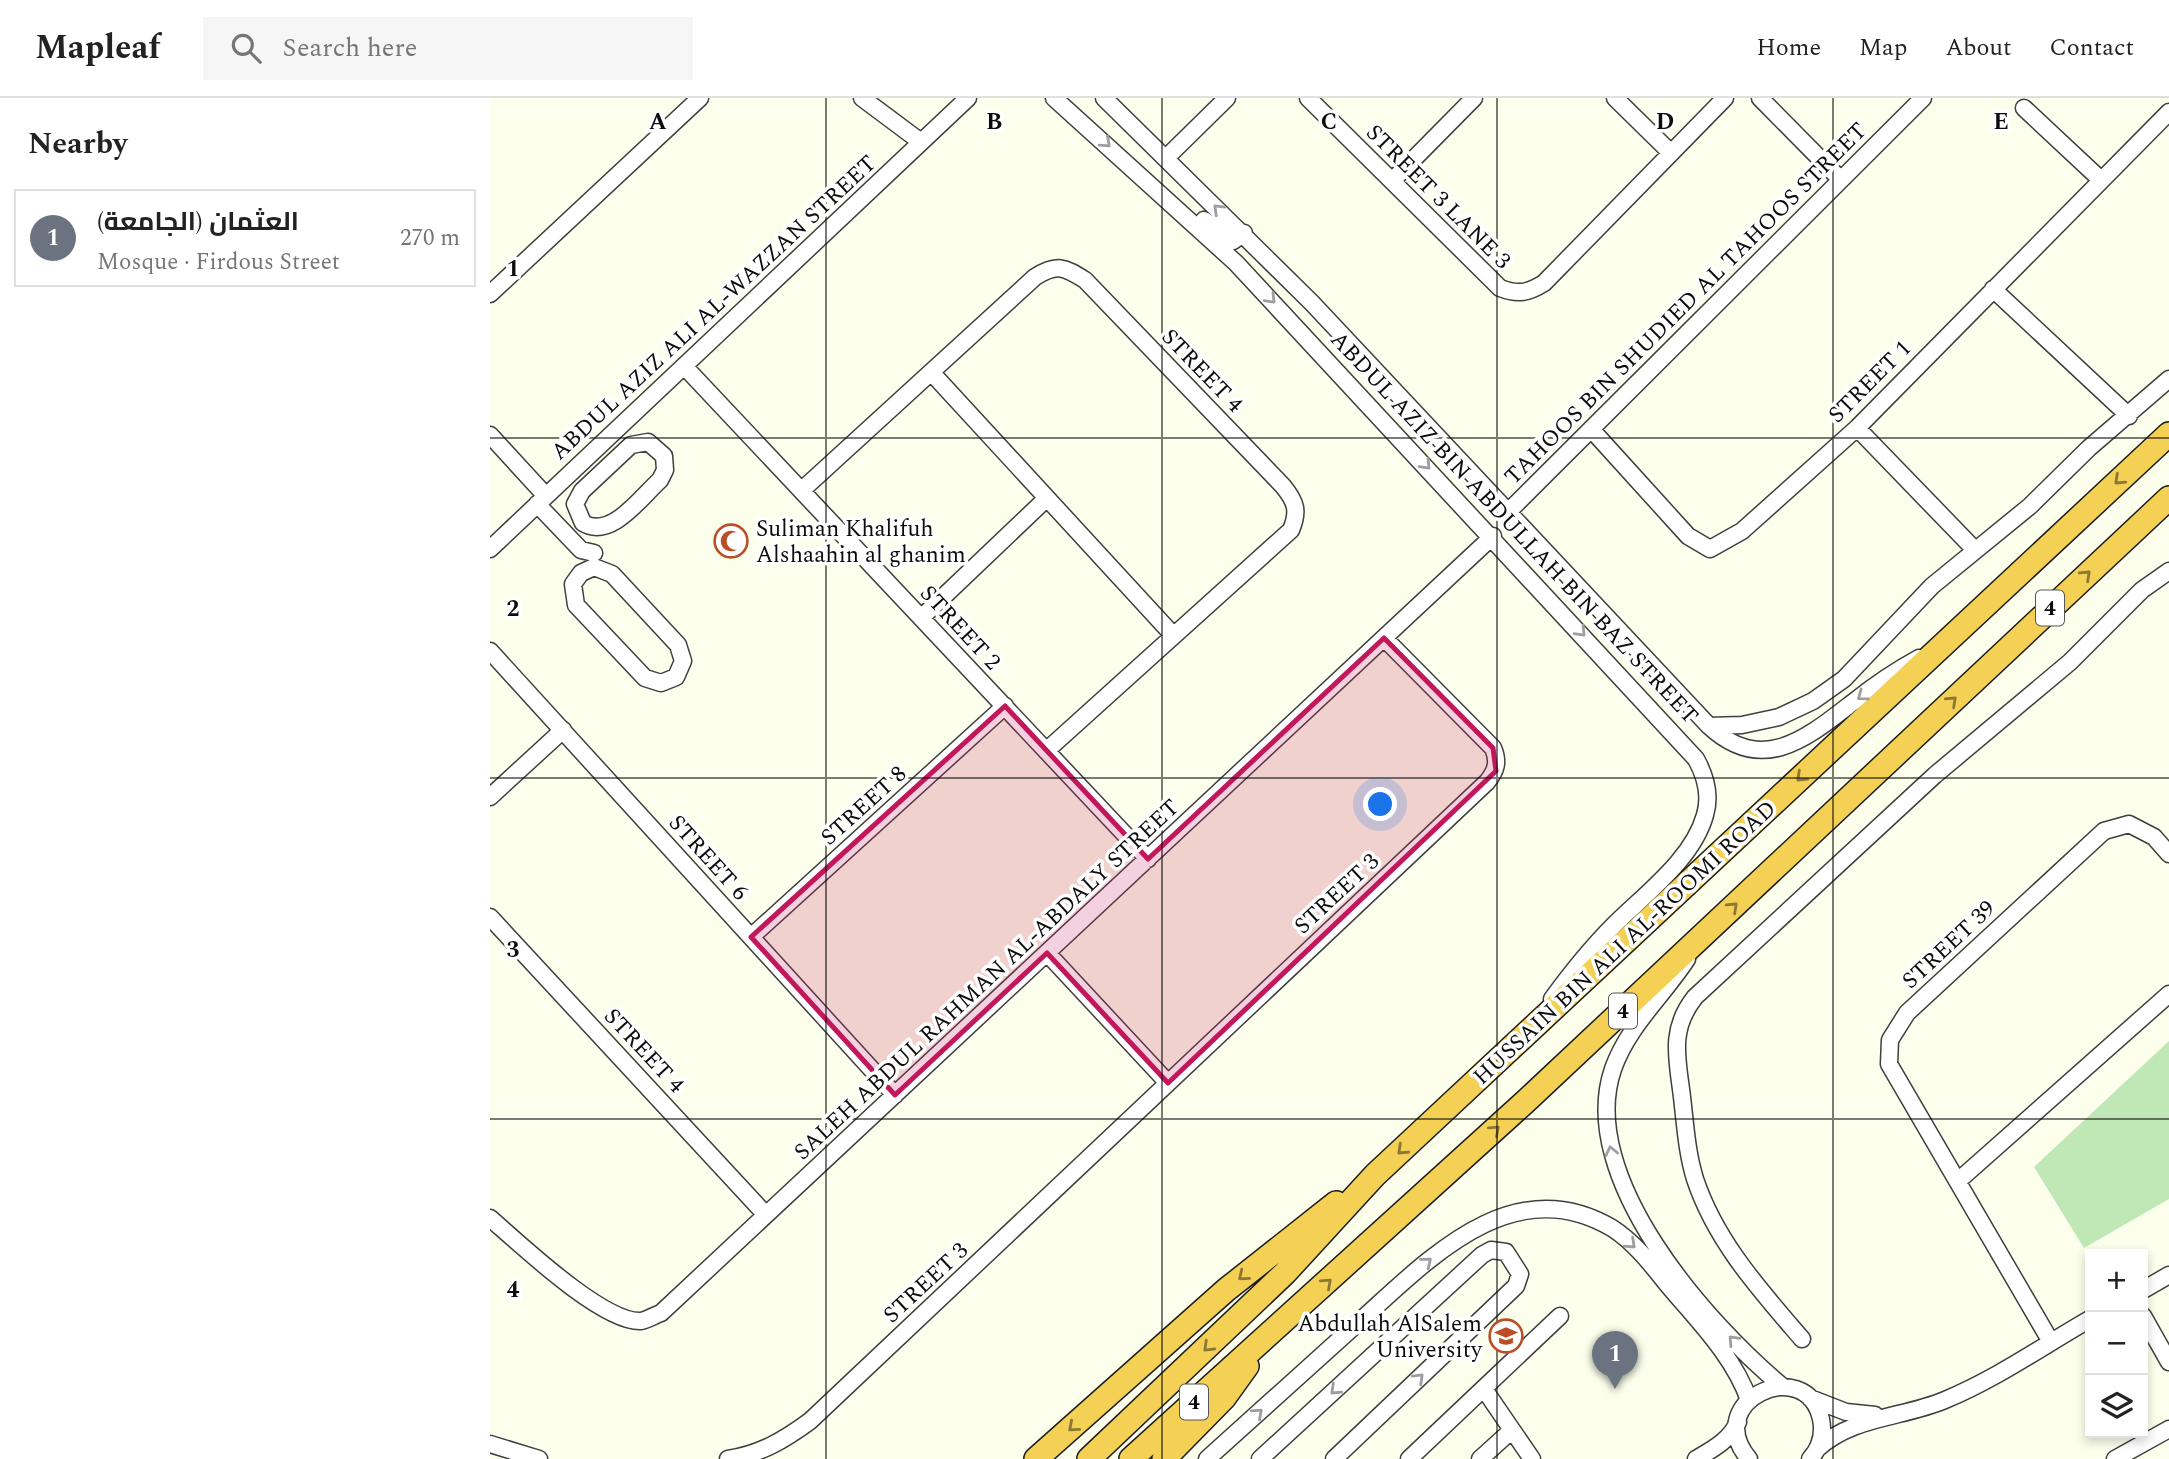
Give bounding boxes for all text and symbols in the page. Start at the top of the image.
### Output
search box [203,17,693,80]
text: Mapleaf [35,23,161,73]
text: Search here [283,28,417,68]
icon: search [227,29,265,67]
text: Home [1756,30,1821,66]
text: Map [1859,30,1907,66]
text: About [1945,30,2011,66]
text: Contact [2049,30,2134,66]
text: A [649,105,667,140]
text: B [986,105,1002,140]
text: C [1321,105,1337,140]
text: E [1993,105,2009,140]
street label: STREET 3 LANE 3 [1357,116,1519,278]
street label: TAHOOS BIN SHUDIED AL TAHOOS STREET [1498,116,1872,490]
text: Nearby [28,121,127,167]
one-way arrow [1098,134,1111,147]
street label: ABDUL AZIZ ALI AL-WAZZAN STREET [543,147,885,469]
text: العثمان (الجامعة) [97,202,299,242]
one-way arrow [1214,204,1227,217]
text: 1 [47,221,59,256]
text: 270 m [400,221,460,256]
text: Mosque · Firdous Street [97,245,340,280]
text: 1 [507,252,519,287]
one-way arrow [1263,291,1275,304]
street label: STREET 4 [1153,321,1252,422]
street label: ABDUL AZIZ BIN ABDULLAH BIN BAZ STREET [1322,324,1706,733]
street label: STREET 1 [1820,332,1920,432]
one-way arrow [1418,457,1431,470]
one-way arrow [2114,472,2127,485]
place label: Suliman Khalifuh Alshaahin al ghanim [756,512,966,573]
mosque icon: Suliman Khalifuh Alshaahin al ghanim [712,522,750,560]
one-way arrow [2078,570,2091,583]
street label: STREET 2 [911,577,1009,679]
road number: 4 [2036,590,2064,626]
text: 2 [507,592,520,627]
one-way arrow [1573,624,1585,637]
one-way arrow [1857,687,1869,700]
one-way arrow [1944,696,1957,709]
street label: STREET 8 [813,758,915,854]
one-way arrow [1796,768,1809,781]
your location [1363,787,1397,821]
street label: SALEH ABDUL RAHMAN AL-ABDALY STREET [786,791,1188,1169]
street label: HUSSAIN BIN ALI AL-ROOMI ROAD [1465,793,1785,1094]
street label: STREET 6 [660,807,756,909]
street label: STREET 3 [1286,845,1388,943]
street label: STREET 39 [1894,892,2004,998]
one-way arrow [1725,903,1738,916]
text: 3 [507,933,520,968]
road number: 4 [1609,993,1637,1028]
street label: STREET 4 [595,1000,693,1102]
one-way arrow [1487,1125,1500,1138]
one-way arrow [1397,1141,1410,1154]
one-way arrow [1604,1145,1619,1157]
street label: STREET 3 [875,1234,977,1332]
one-way arrow [1623,1236,1636,1249]
map controls [2085,1249,2148,1438]
button: + [2085,1249,2148,1312]
one-way arrow [1419,1258,1432,1270]
one-way arrow [1239,1268,1252,1280]
text: 4 [507,1273,520,1308]
one-way arrow [1319,1278,1332,1291]
place label: Abdullah AlSalem University [1297,1307,1483,1368]
button: − [2085,1312,2148,1375]
school or university icon: Abdullah AlSalem University [1487,1317,1525,1355]
pin: 1 [1592,1331,1638,1389]
one-way arrow [1729,1335,1741,1348]
one-way arrow [1203,1338,1216,1351]
one-way arrow [1411,1374,1424,1387]
button: layers [2085,1375,2148,1438]
one-way arrow [1330,1382,1343,1394]
road number: 4 [1180,1384,1208,1420]
one-way arrow [1249,1409,1262,1422]
one-way arrow [1068,1419,1081,1431]

